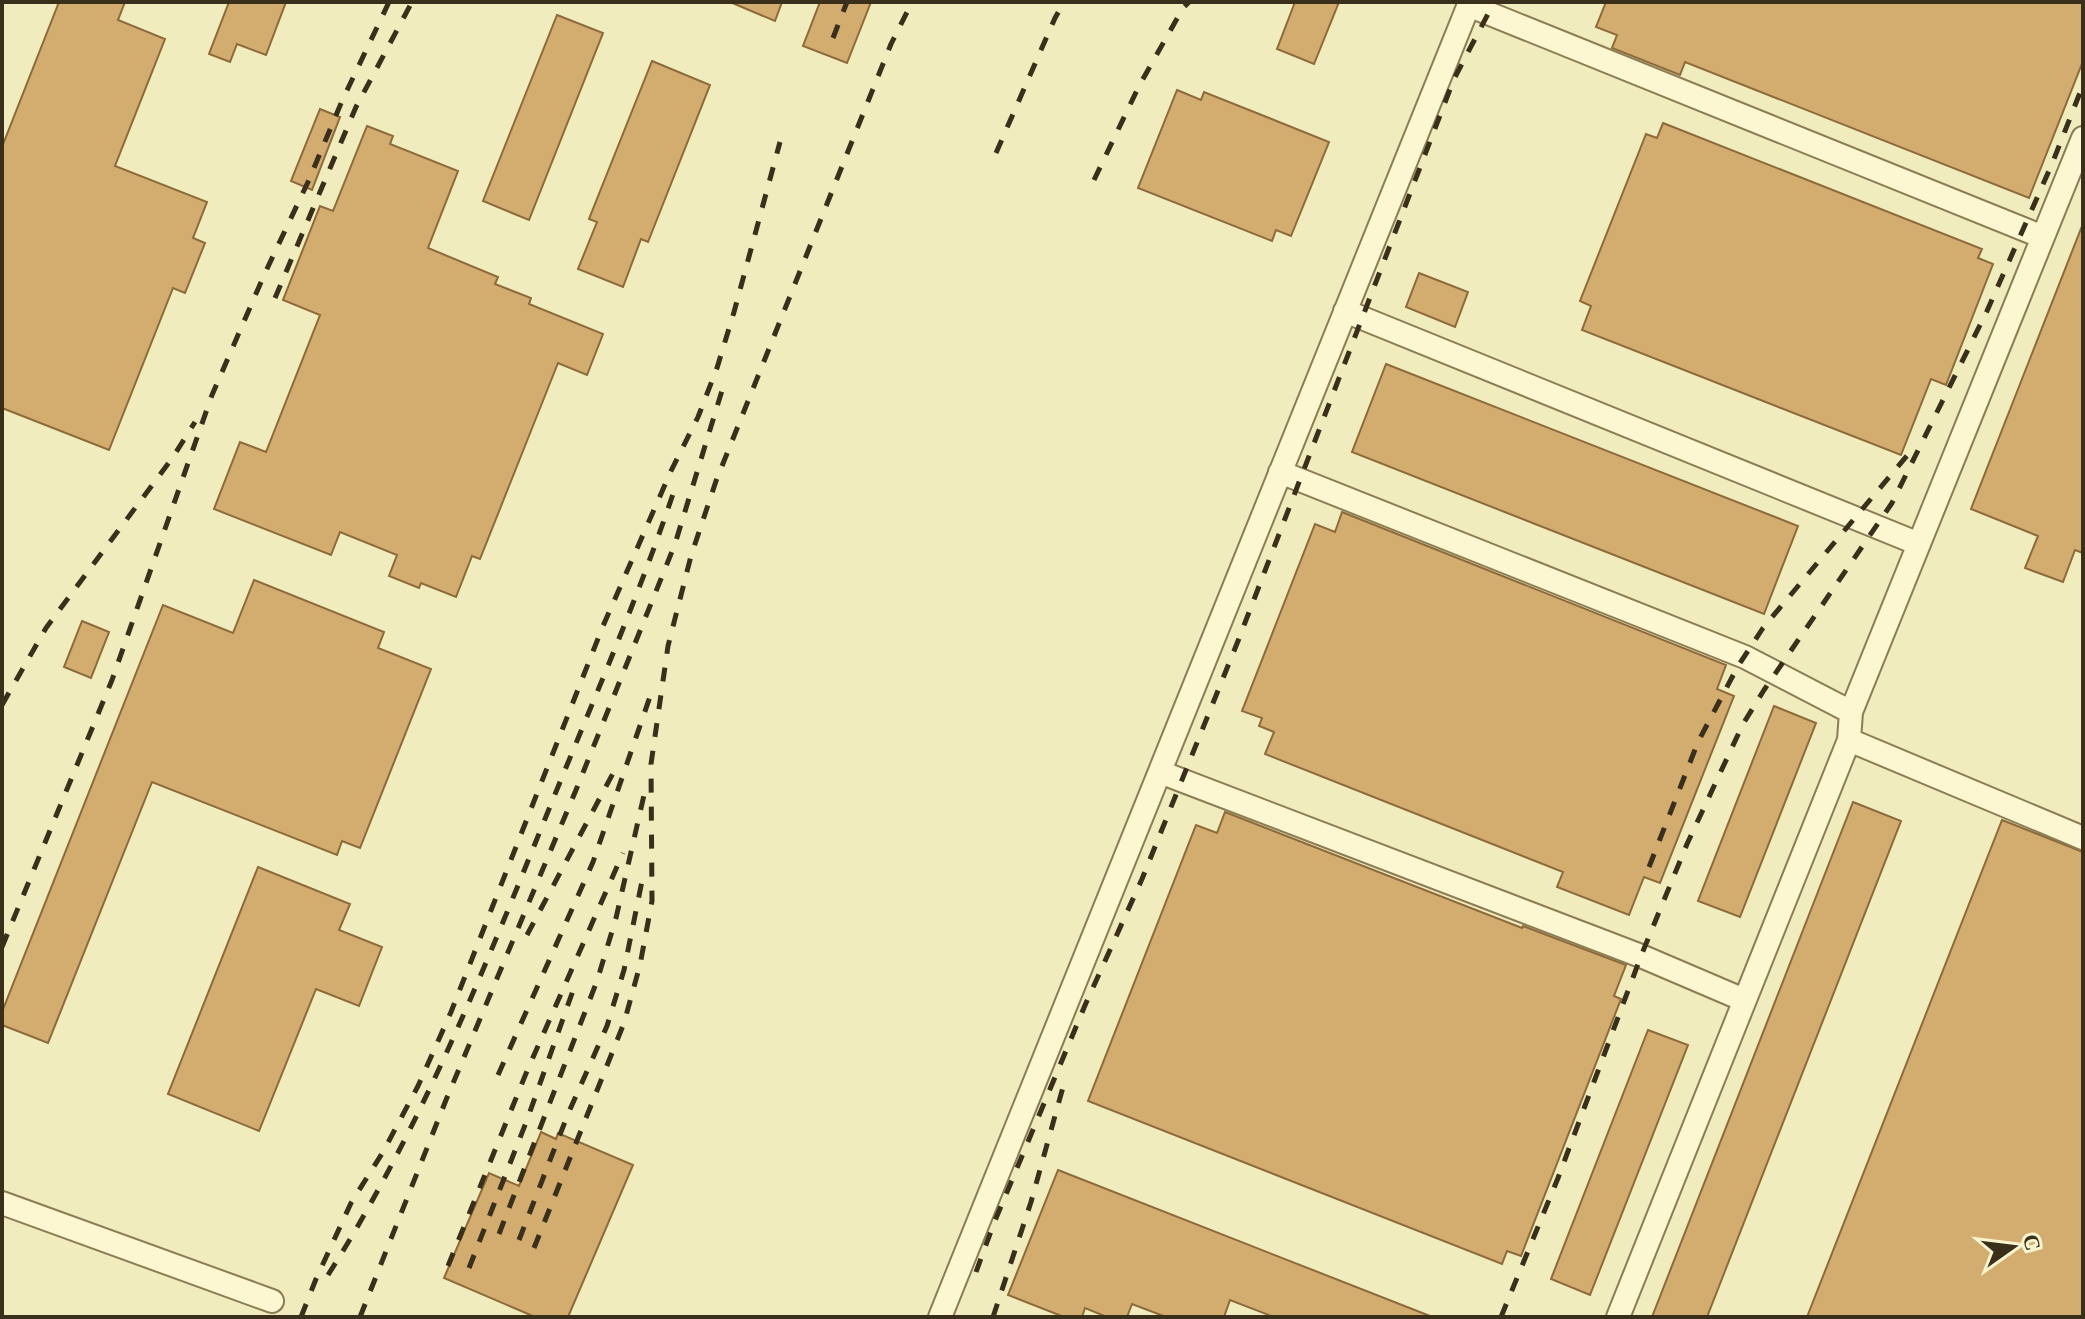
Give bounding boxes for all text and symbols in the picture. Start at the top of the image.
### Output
north arrow [1973,1207,2053,1287]
text: С [2018,1232,2046,1253]

